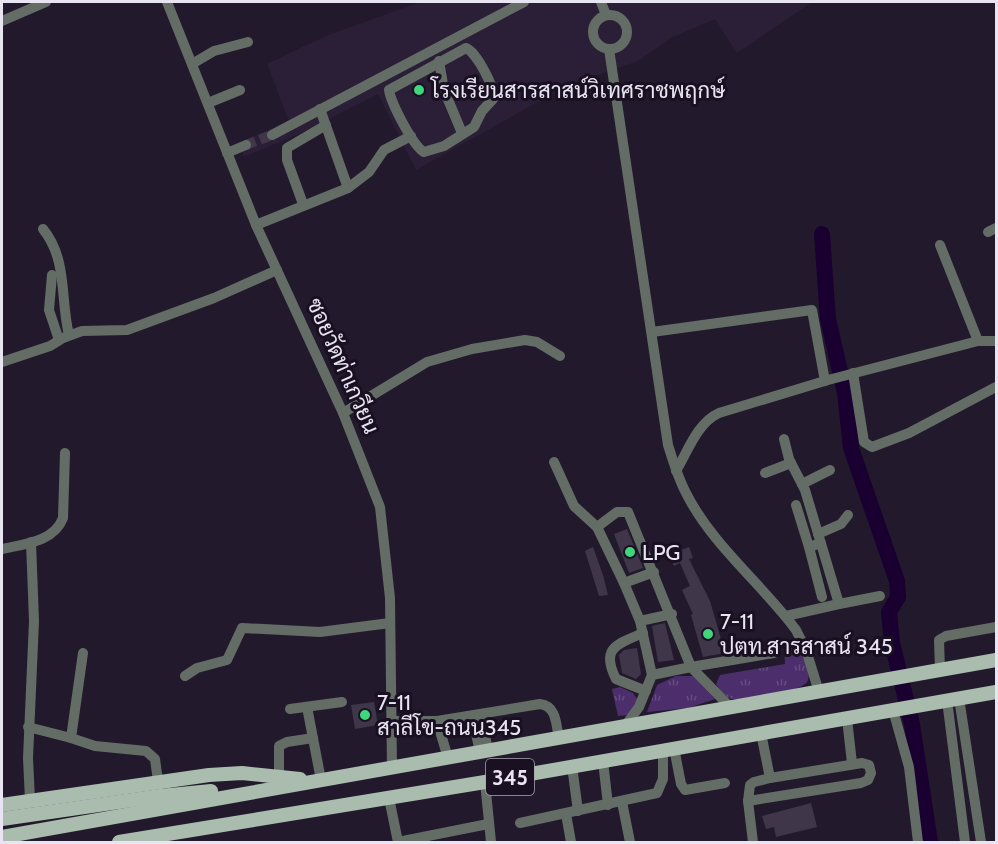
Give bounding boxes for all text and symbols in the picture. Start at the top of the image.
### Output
place label: โรงเรียนสารสาสน์วิเทศราชพฤกษ์ [430,76,726,104]
marker: โรงเรียนสารสาสน์วิเทศราชพฤกษ์ [412,83,426,97]
street label: ซอยวัดท่าเกวียน [301,294,385,438]
place label: LPG [642,539,680,566]
marker: LPG [623,545,637,559]
place label: 7-11 ปตท.สารสาสน์ 345 [720,608,893,660]
marker: 7-11 ปตท.สารสาสน์ 345 [701,627,715,641]
place label: 7-11 สาลีโข-ถนน345 [377,689,521,741]
marker: 7-11 สาลีโข-ถนน345 [358,708,372,722]
road number: 345 [486,759,534,795]

